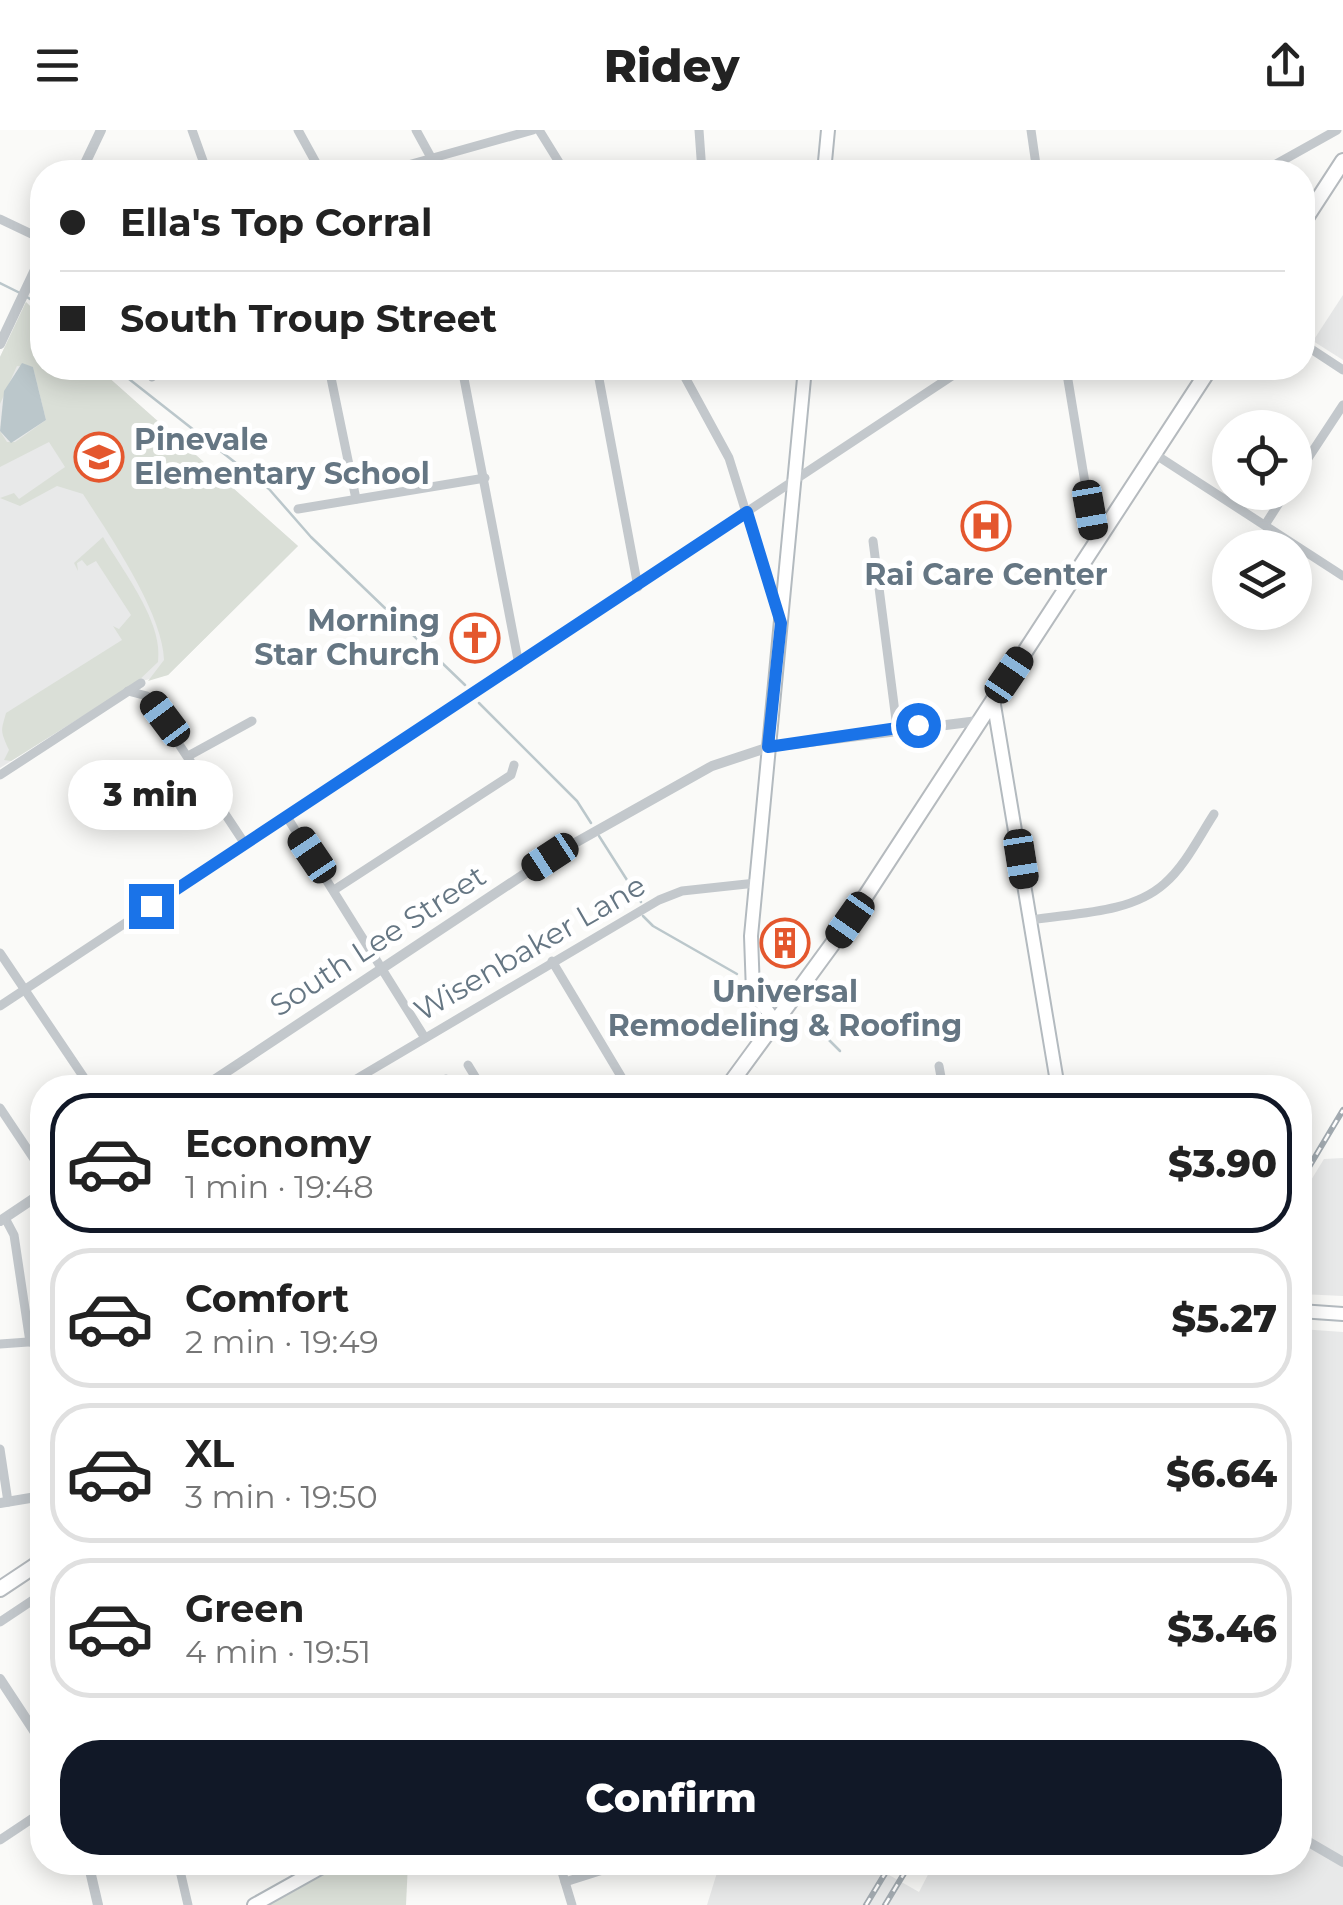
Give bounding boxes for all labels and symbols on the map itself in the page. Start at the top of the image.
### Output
place label: Pinevale Elementary School [134,421,430,492]
school or university icon: Pinevale Elementary School [73,431,125,483]
car [1070,478,1110,542]
hospital icon: Rai Care Center [960,500,1012,552]
place label: Rai Care Center [864,556,1108,593]
place label: Morning Star Church [254,602,440,673]
church icon: Morning Star Church [449,612,501,664]
car [980,642,1038,708]
car [135,686,195,752]
route start [896,703,941,748]
callout: 3 min [68,761,234,831]
car [283,822,341,888]
car [1001,827,1041,891]
car [517,828,583,886]
street label: South Lee Street [263,857,493,1024]
street label: Wisenbaker Lane [408,866,652,1029]
route end [129,884,174,929]
car [821,887,879,953]
building icon: Universal Remodeling & Roofing [759,917,811,969]
place label: Universal Remodeling & Roofing [608,973,962,1044]

